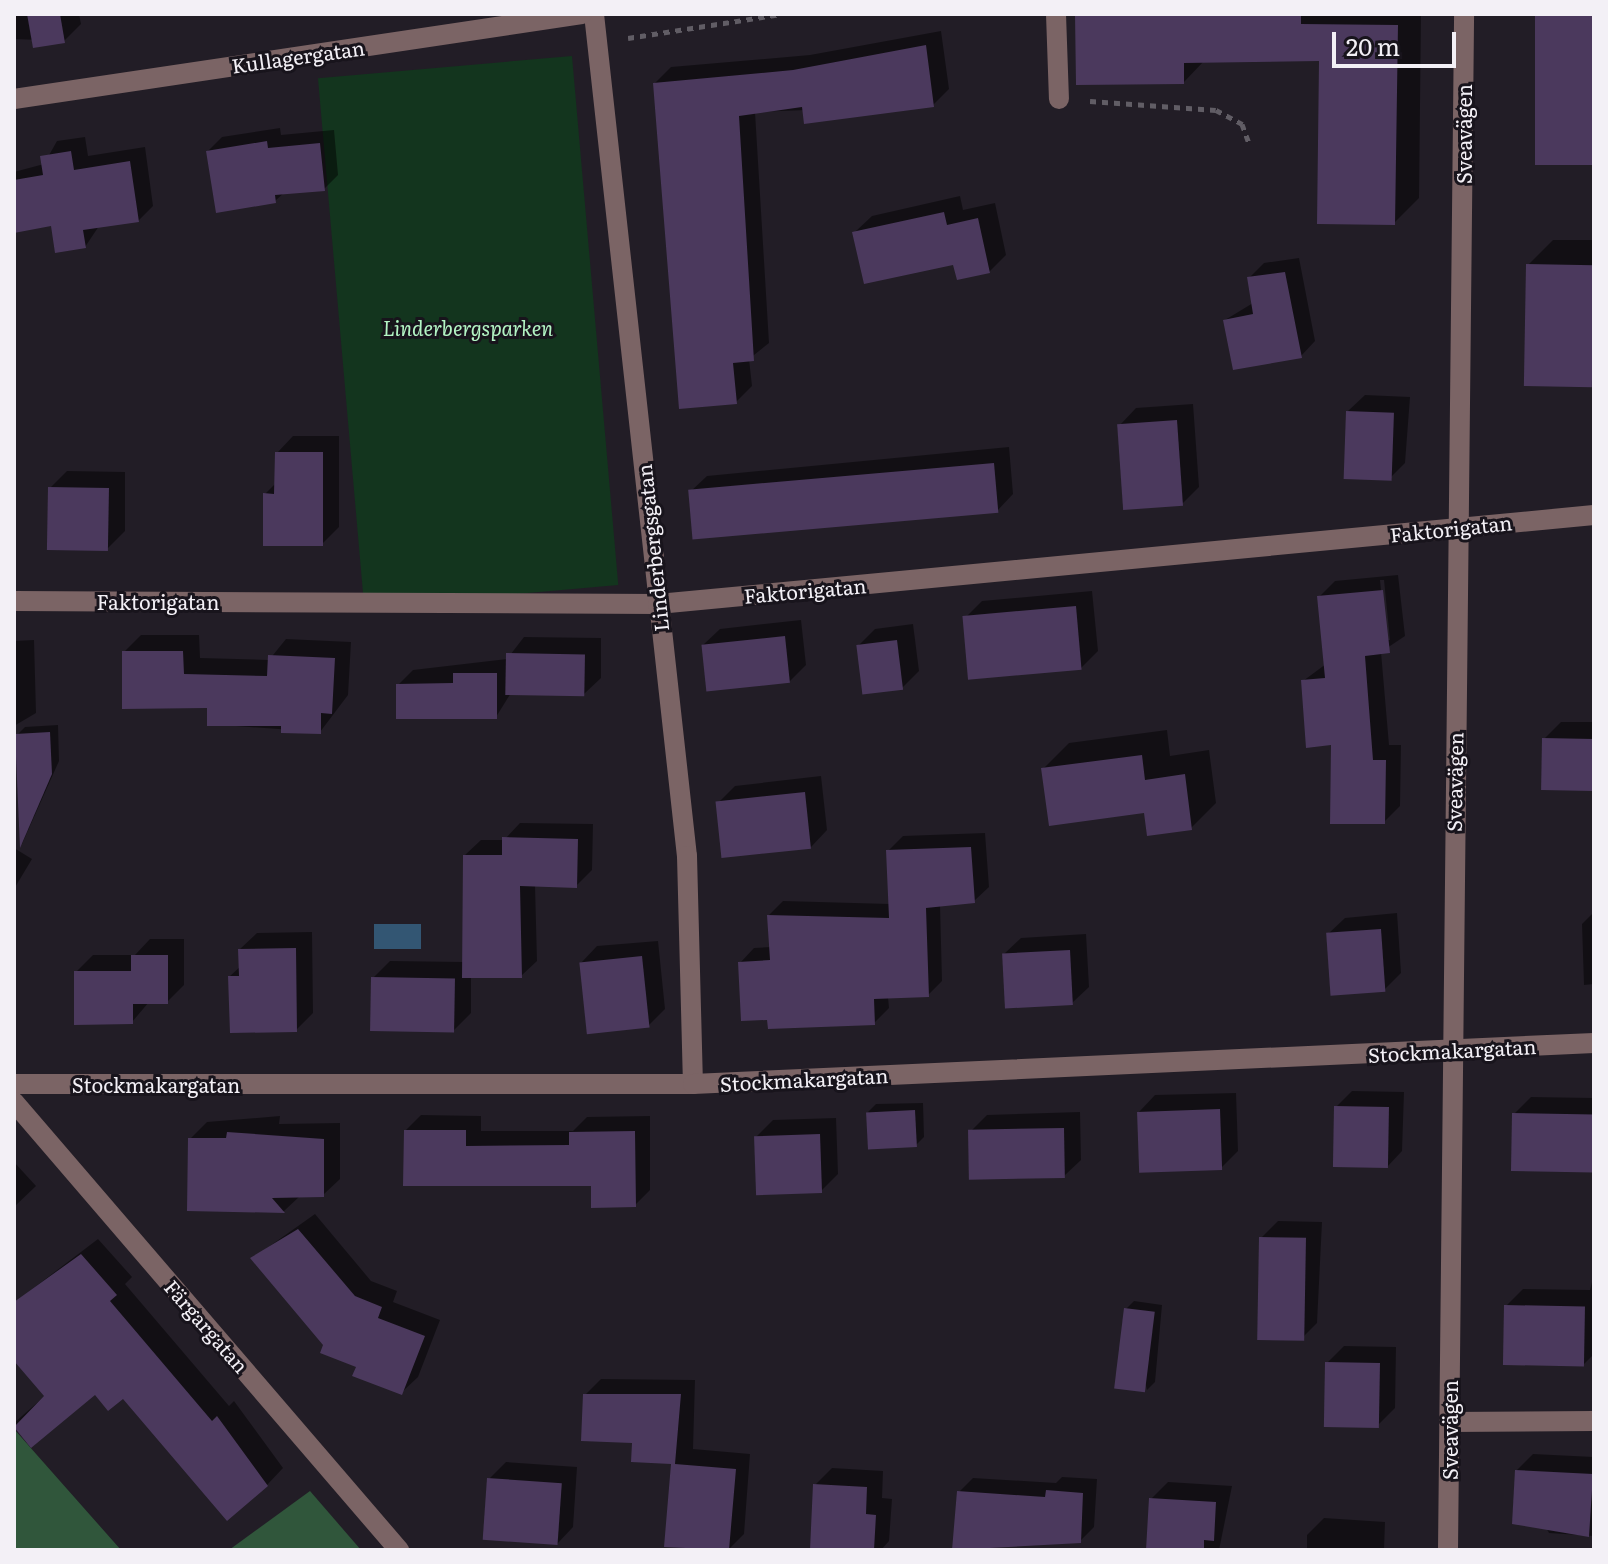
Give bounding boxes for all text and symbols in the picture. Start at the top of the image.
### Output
scale bar [1336,16,1460,66]
text: 20 m [1346,28,1400,63]
street label: Kullagergatan [230,35,366,77]
street label: Sveavägen [1451,84,1475,184]
park label: Linderbergsparken [383,315,553,339]
street label: Linderbergsgatan [631,463,673,633]
street label: Faktorigatan [1389,510,1513,546]
street label: Faktorigatan [743,573,867,607]
street label: Faktorigatan [97,589,219,613]
street label: Sveavägen [1441,732,1467,832]
street label: Stockmakargatan [1367,1034,1537,1066]
street label: Stockmakargatan [719,1063,889,1095]
street label: Stockmakargatan [72,1072,240,1096]
street label: Färgargatan [160,1275,254,1377]
street label: Sveavägen [1437,1380,1461,1480]

